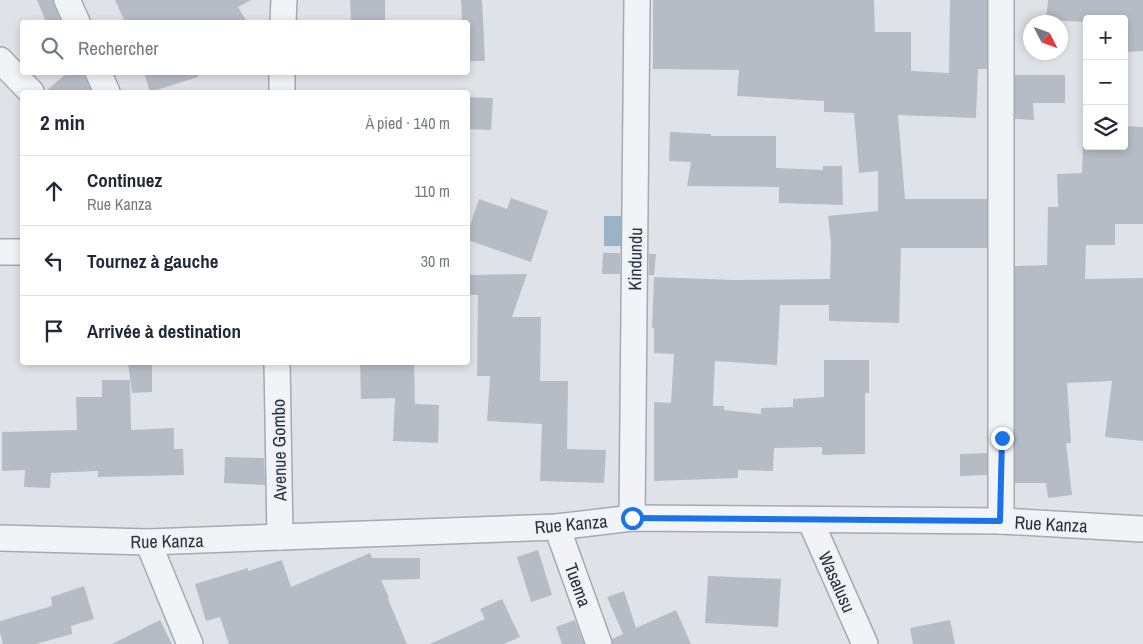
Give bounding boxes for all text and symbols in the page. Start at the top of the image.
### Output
north arrow [1023,15,1068,60]
map controls [1083,15,1128,150]
button: + [1083,15,1128,60]
search box [20,20,470,75]
icon: search [38,34,66,62]
text: Rechercher [78,35,159,61]
button: − [1083,60,1128,105]
button: layers [1083,105,1128,150]
text: 2 min [40,108,85,137]
text: À pied · 140 m [365,112,450,134]
text: Continuez [87,167,162,193]
icon: ahead [40,177,68,205]
text: 110 m [414,180,450,202]
text: Rue Kanza [87,193,152,215]
street label: Kindundu [622,227,648,291]
icon: left [40,247,68,275]
text: Tournez à gauche [87,248,218,274]
text: 30 m [421,250,450,272]
icon: arrive [40,317,68,345]
text: Arrivée à destination [87,318,241,344]
street label: Avenue Gombo [266,399,292,502]
route end [991,427,1014,450]
route start [621,507,644,530]
street label: Rue Kanza [534,508,608,540]
street label: Rue Kanza [1014,510,1088,538]
street label: Rue Kanza [130,528,204,554]
street label: Wasalusu [813,548,861,616]
street label: Tuema [559,560,597,610]

